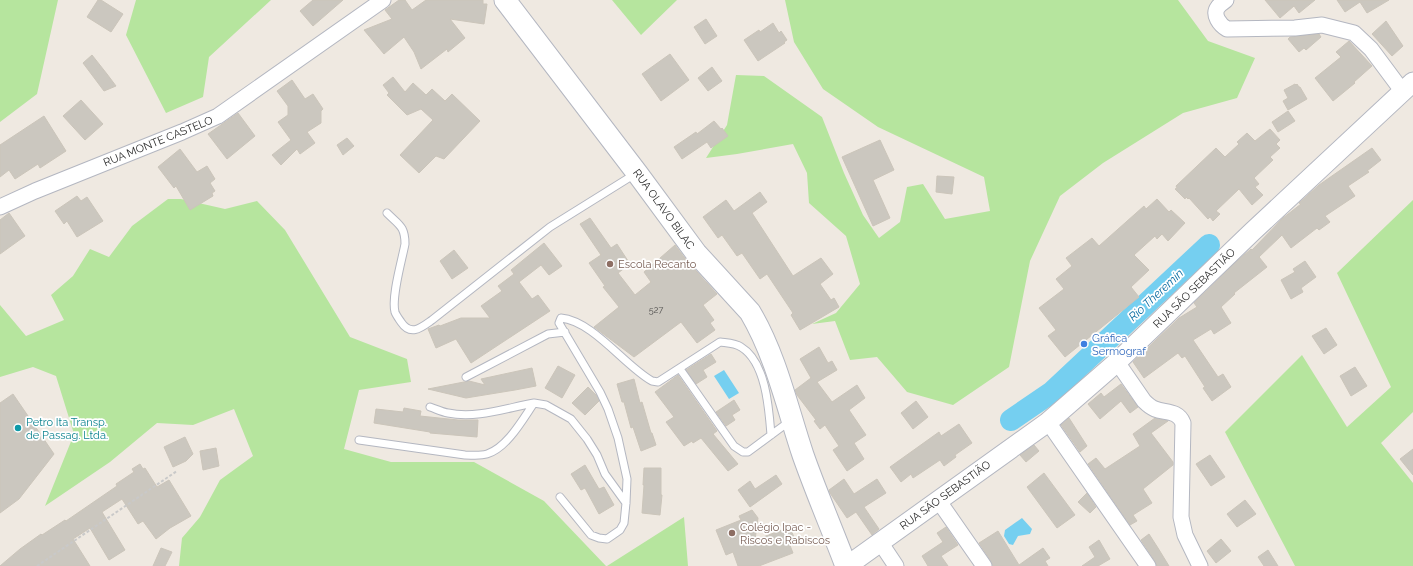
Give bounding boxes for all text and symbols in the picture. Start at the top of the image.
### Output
street label: RUA MONTE CASTELO [102,114,215,169]
street label: RUA OLAVO BILAC [630,167,697,252]
street label: RUA SÃO SEBASTIÃO [1150,245,1238,331]
place label: Escola Recanto [618,258,697,271]
marker: Escola Recanto [605,259,615,269]
water label: Rio Theremin [1126,266,1187,324]
house number: 527 [649,305,663,315]
place label: Gráfica Sermograf [1092,332,1146,358]
marker: Gráfica Sermograf [1079,339,1089,349]
place label: Petro Ita Transp. de Passag. Ltda. [26,416,108,442]
marker: Petro Ita Transp. de Passag. Ltda. [13,423,23,433]
street label: RUA SÃO SEBASTIÃO [897,457,993,533]
place label: Colégio Ipac - Riscos e Rabiscos [740,521,830,547]
marker: Colégio Ipac - Riscos e Rabiscos [727,528,737,538]

